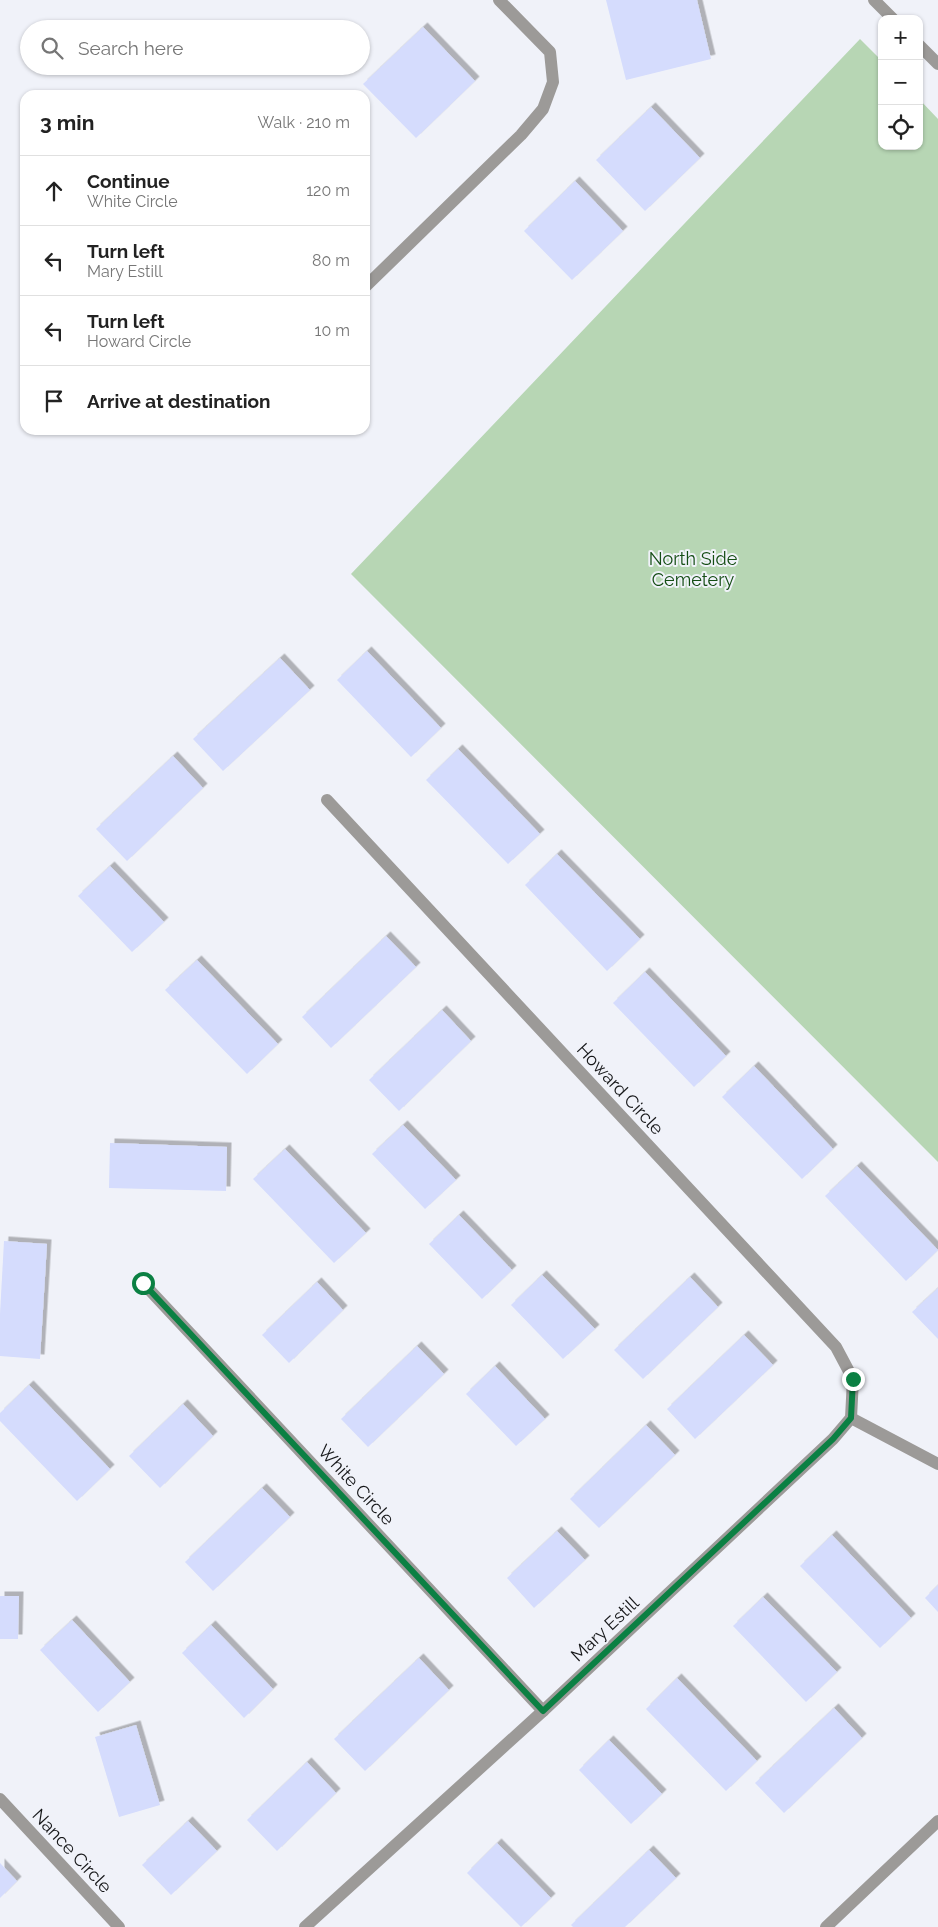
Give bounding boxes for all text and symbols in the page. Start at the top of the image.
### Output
map controls [878,15,923,150]
button: + [878,15,923,60]
search box [20,20,370,75]
icon: search [38,34,66,62]
text: Search here [78,37,184,59]
button: − [878,60,923,105]
button: locate [878,105,923,150]
text: 3 min [40,110,94,135]
text: Walk · 210 m [258,113,350,132]
text: Continue [87,170,170,192]
icon: ahead [40,177,68,205]
text: 120 m [306,181,350,200]
text: White Circle [87,192,178,211]
text: Turn left [87,240,164,262]
icon: left [40,247,68,275]
text: 80 m [312,251,350,270]
text: Mary Estill [87,262,163,281]
text: Turn left [87,310,164,332]
icon: left [40,317,68,345]
text: 10 m [315,321,350,340]
text: Howard Circle [87,332,191,351]
icon: arrive [40,387,68,415]
text: Arrive at destination [87,390,271,412]
park label: North Side Cemetery [649,548,738,590]
street label: Howard Circle [573,1039,668,1139]
route start [132,1272,155,1295]
route end [842,1368,865,1391]
street label: White Circle [314,1440,399,1529]
street label: Mary Estill [566,1592,643,1665]
street label: Nance Circle [28,1804,117,1897]

